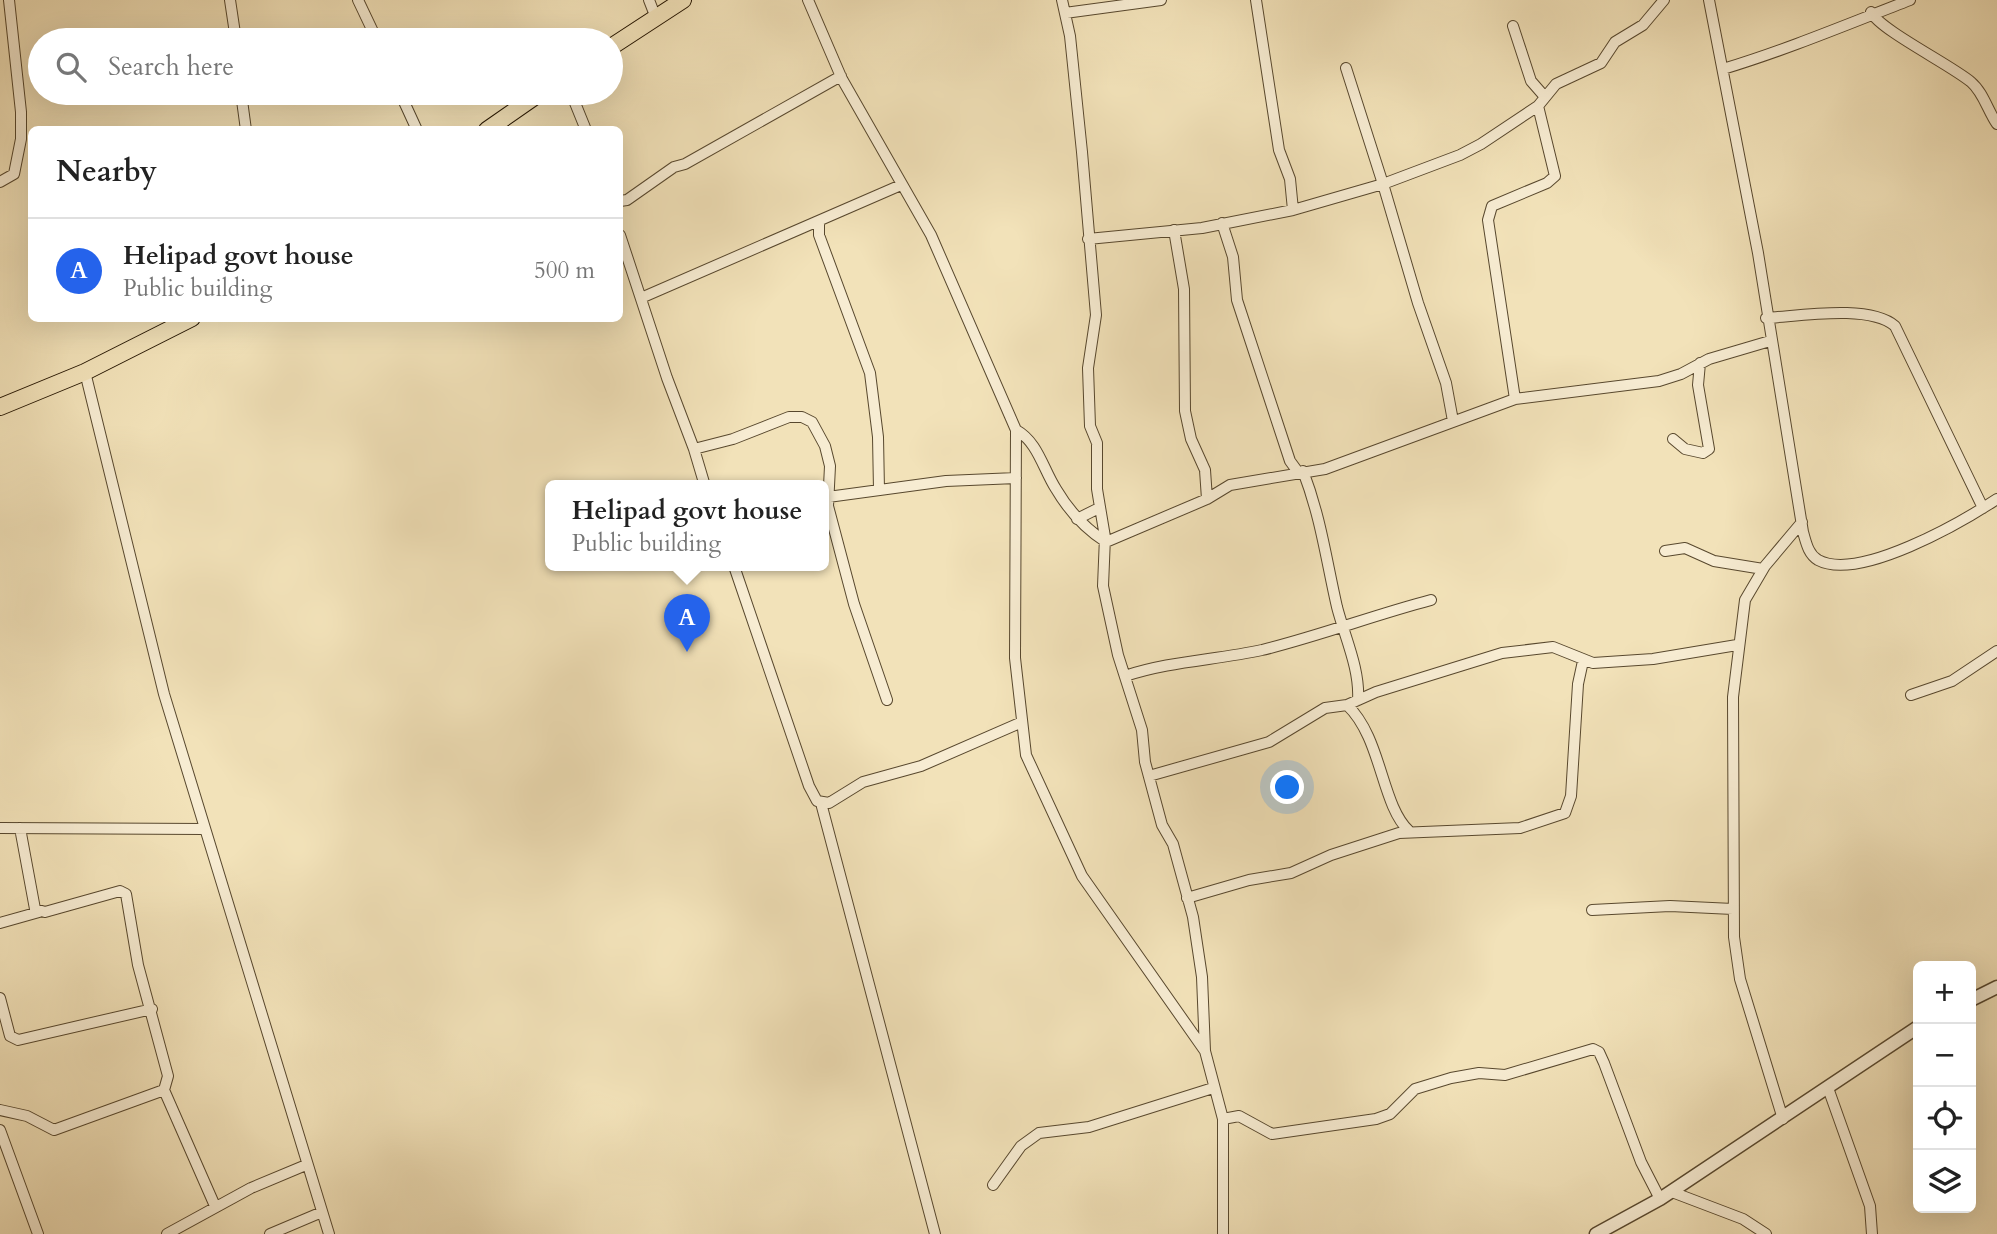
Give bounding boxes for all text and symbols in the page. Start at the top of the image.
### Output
search box [28,28,623,105]
icon: search [52,48,90,86]
text: Search here [108,49,234,84]
text: Nearby [56,151,157,192]
text: Helipad govt house [123,238,354,273]
text: A [70,255,88,286]
text: 500 m [534,255,595,286]
text: Public building [123,273,273,304]
popup [545,480,829,571]
text: Helipad govt house [572,493,802,528]
text: Public building [572,528,721,559]
pin: A [664,594,710,652]
your location [1270,770,1304,804]
map controls [1913,961,1976,1213]
button: + [1913,961,1976,1024]
button: − [1913,1024,1976,1087]
button: locate [1913,1087,1976,1150]
button: layers [1913,1150,1976,1213]

